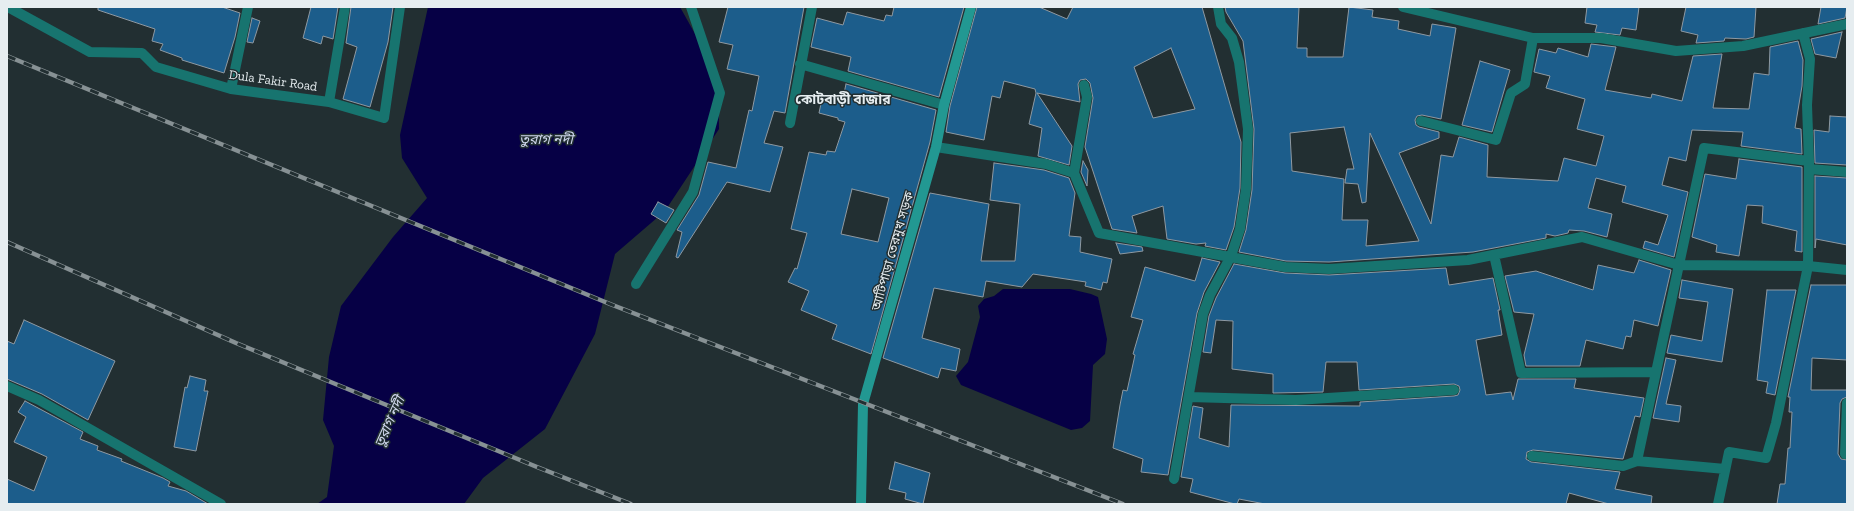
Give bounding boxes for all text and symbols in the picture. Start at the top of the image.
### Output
street label: Dula Fakir Road [228,67,318,95]
district label: কোটবাড়ী বাজার [795,92,891,108]
water label: তুরাগ নদী [519,132,573,148]
street label: আটিপাড়া তেরমুখ সড়ক [869,190,917,312]
water label: তুরাগ নদী [371,394,409,450]

